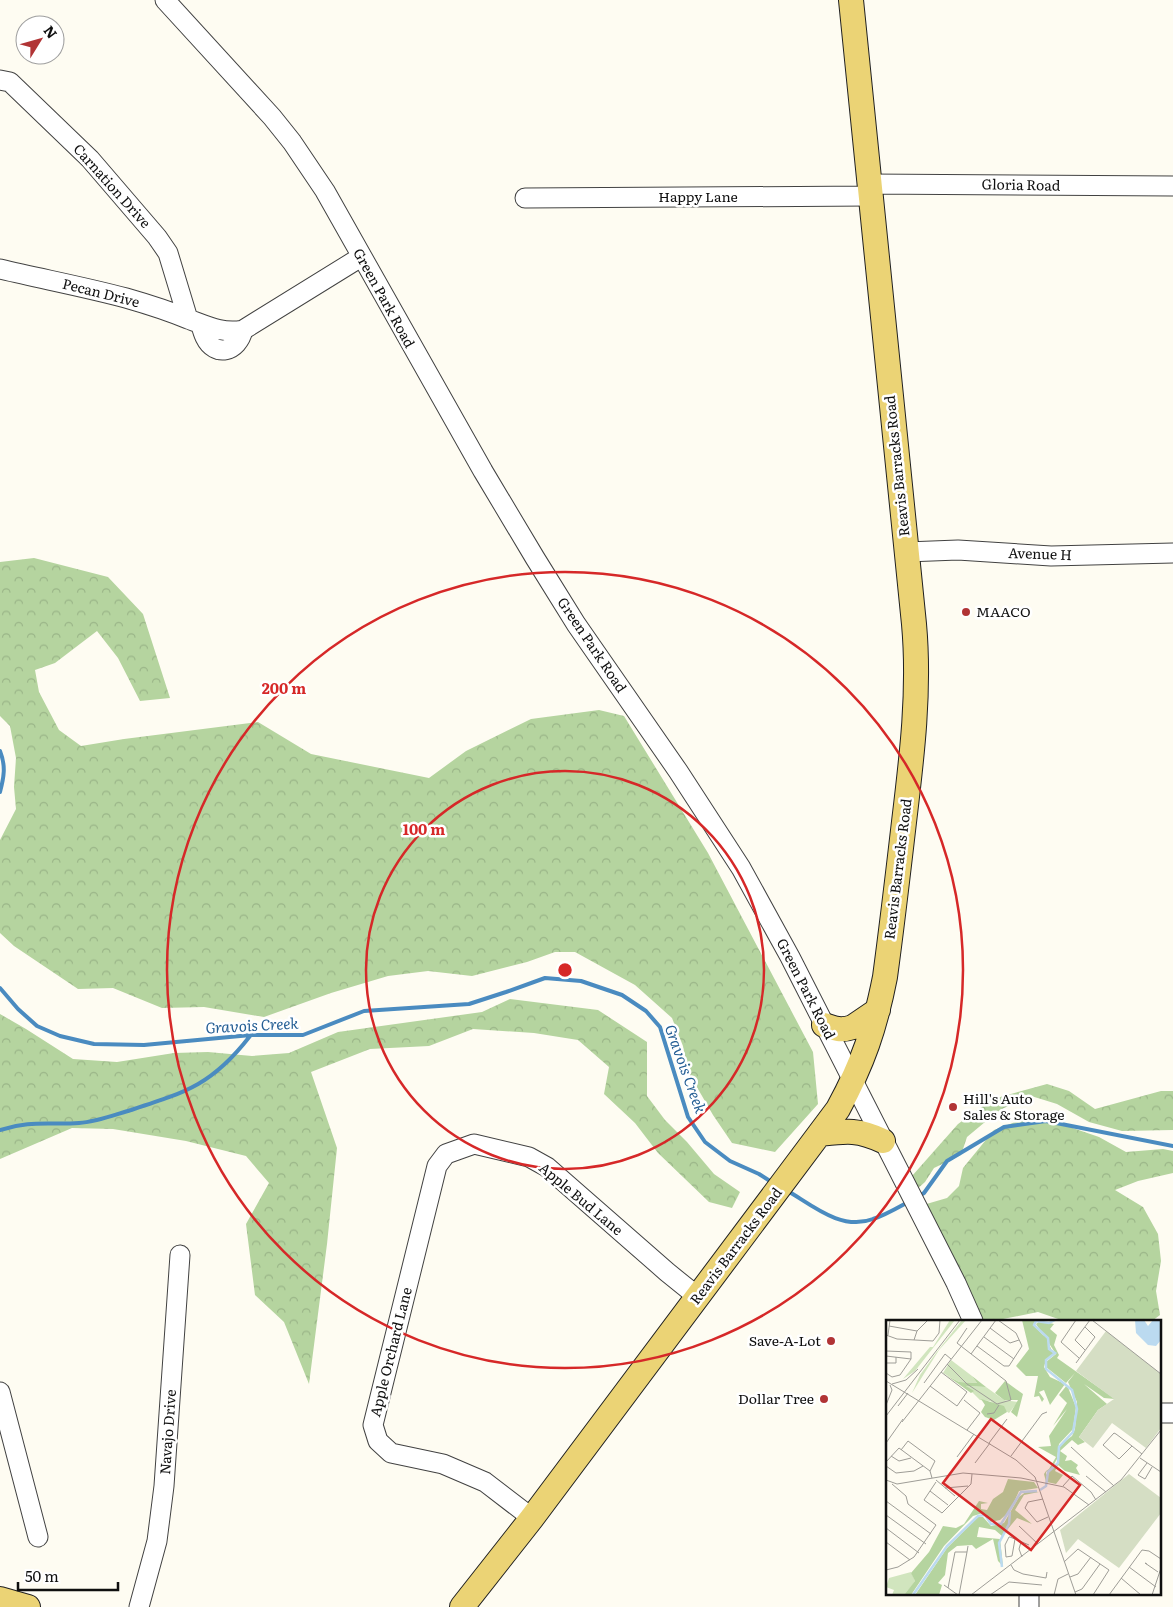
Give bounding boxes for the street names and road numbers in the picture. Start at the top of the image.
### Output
street label: Carnation Drive [69,139,156,232]
street label: Gloria Road [981,173,1061,195]
street label: Happy Lane [658,186,738,206]
street label: Green Park Road [349,244,421,351]
street label: Pecan Drive [61,273,142,311]
street label: Reavis Barracks Road [879,394,913,538]
street label: Avenue H [1008,542,1072,564]
street label: Green Park Road [554,593,632,696]
street label: Reavis Barracks Road [878,797,916,941]
street label: Green Park Road [773,935,841,1043]
street label: Apple Bud Lane [535,1157,628,1239]
street label: Reavis Barracks Road [685,1182,786,1308]
street label: Apple Orchard Lane [364,1285,416,1419]
street label: Navajo Drive [154,1389,180,1475]

